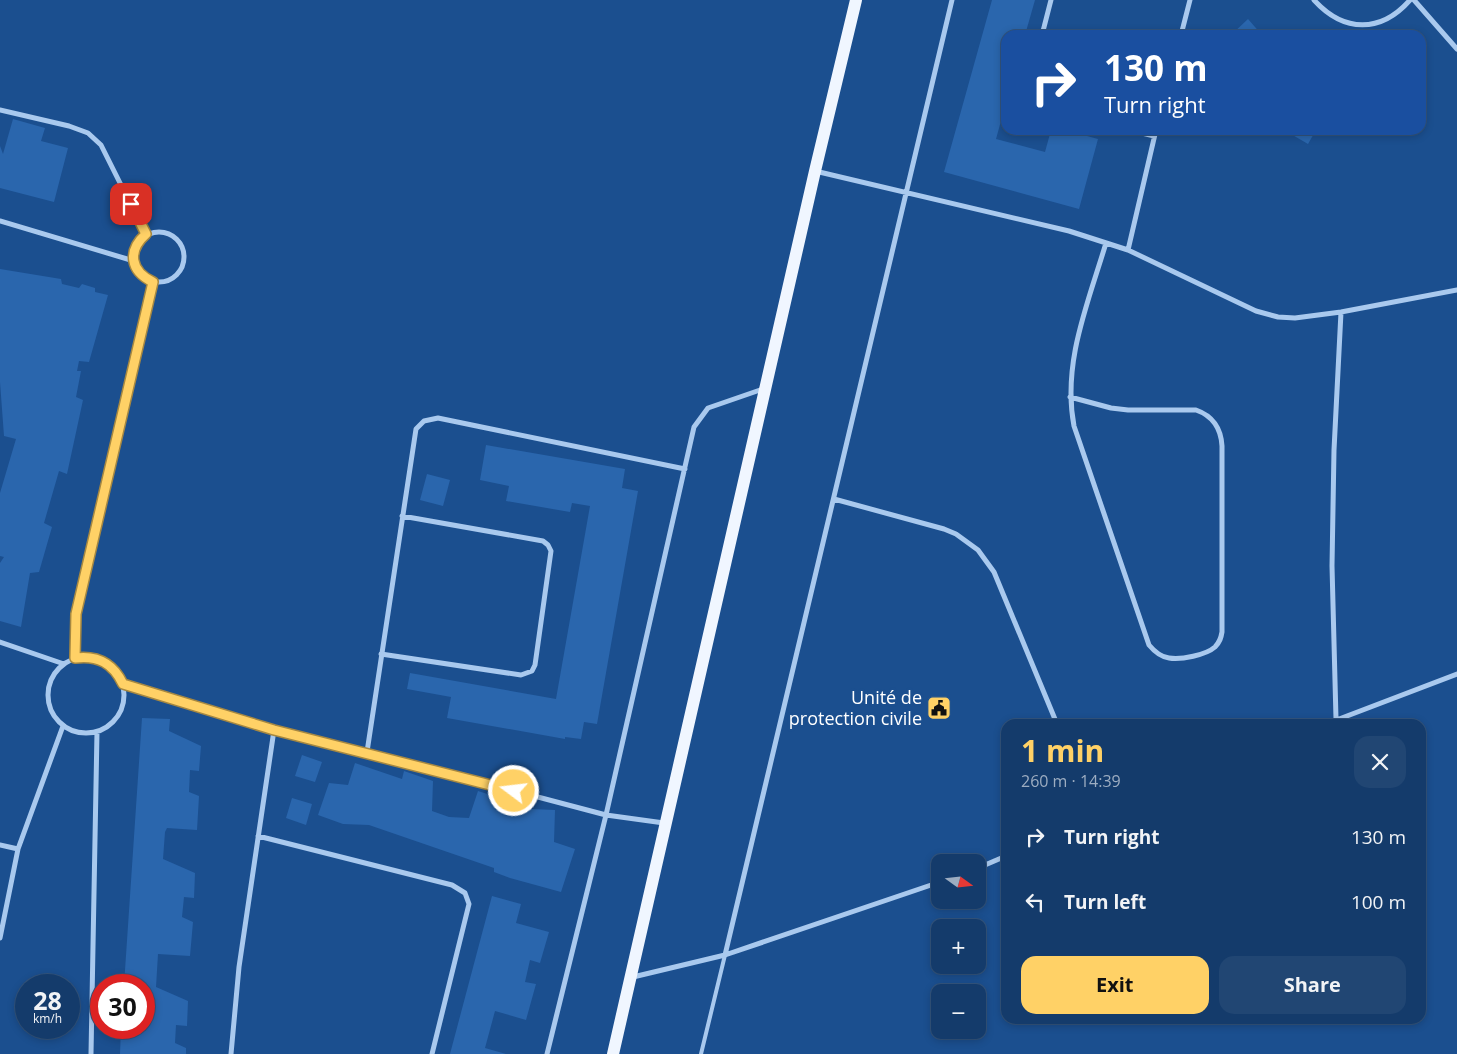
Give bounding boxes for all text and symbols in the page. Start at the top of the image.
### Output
text: 130 m [1104,44,1208,91]
icon: right [1021,50,1086,115]
text: Turn right [1104,89,1206,119]
pin [110,183,152,225]
icon: arrive [117,190,145,218]
place label: Unité de protection civile [789,685,922,730]
public building icon: Unité de protection civile [926,695,952,721]
text: 1 min [1021,730,1104,771]
button: close [1354,736,1406,788]
position arrow [487,764,539,816]
text: 260 m · 14:39 [1021,770,1121,792]
icon: right [1021,823,1049,851]
text: Turn right [1064,824,1159,850]
text: 130 m [1351,824,1406,850]
north arrow [931,854,986,909]
map controls [931,854,986,1039]
icon: left [1021,888,1049,916]
text: Turn left [1064,889,1146,915]
text: 100 m [1351,889,1406,915]
button: + [931,919,986,974]
button: Exit [1021,956,1209,1014]
button: Share [1219,956,1406,1014]
speed limit sign: 30 [90,974,155,1039]
text: 28 [33,983,62,1017]
button: − [931,984,986,1039]
text: km/h [33,1010,62,1027]

